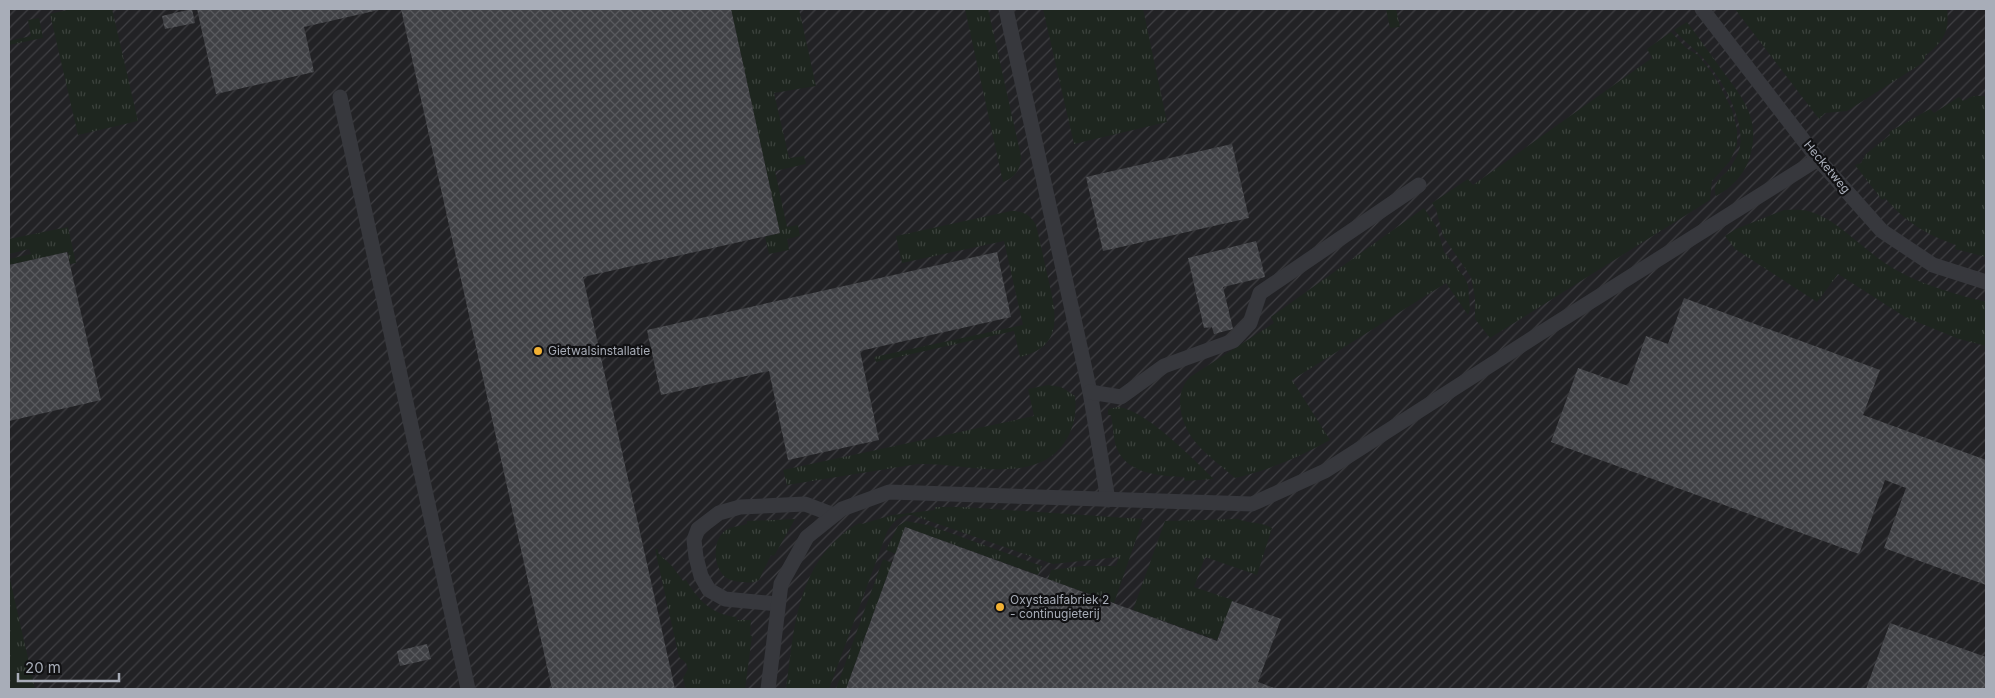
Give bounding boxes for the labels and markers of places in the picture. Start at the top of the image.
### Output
place label: Gietwalsinstallatie [548,343,650,358]
marker: Gietwalsinstallatie [532,345,544,357]
place label: Oxystaalfabriek 2 - continugieterij [1010,592,1109,621]
marker: Oxystaalfabriek 2 - continugieterij [994,601,1006,613]

